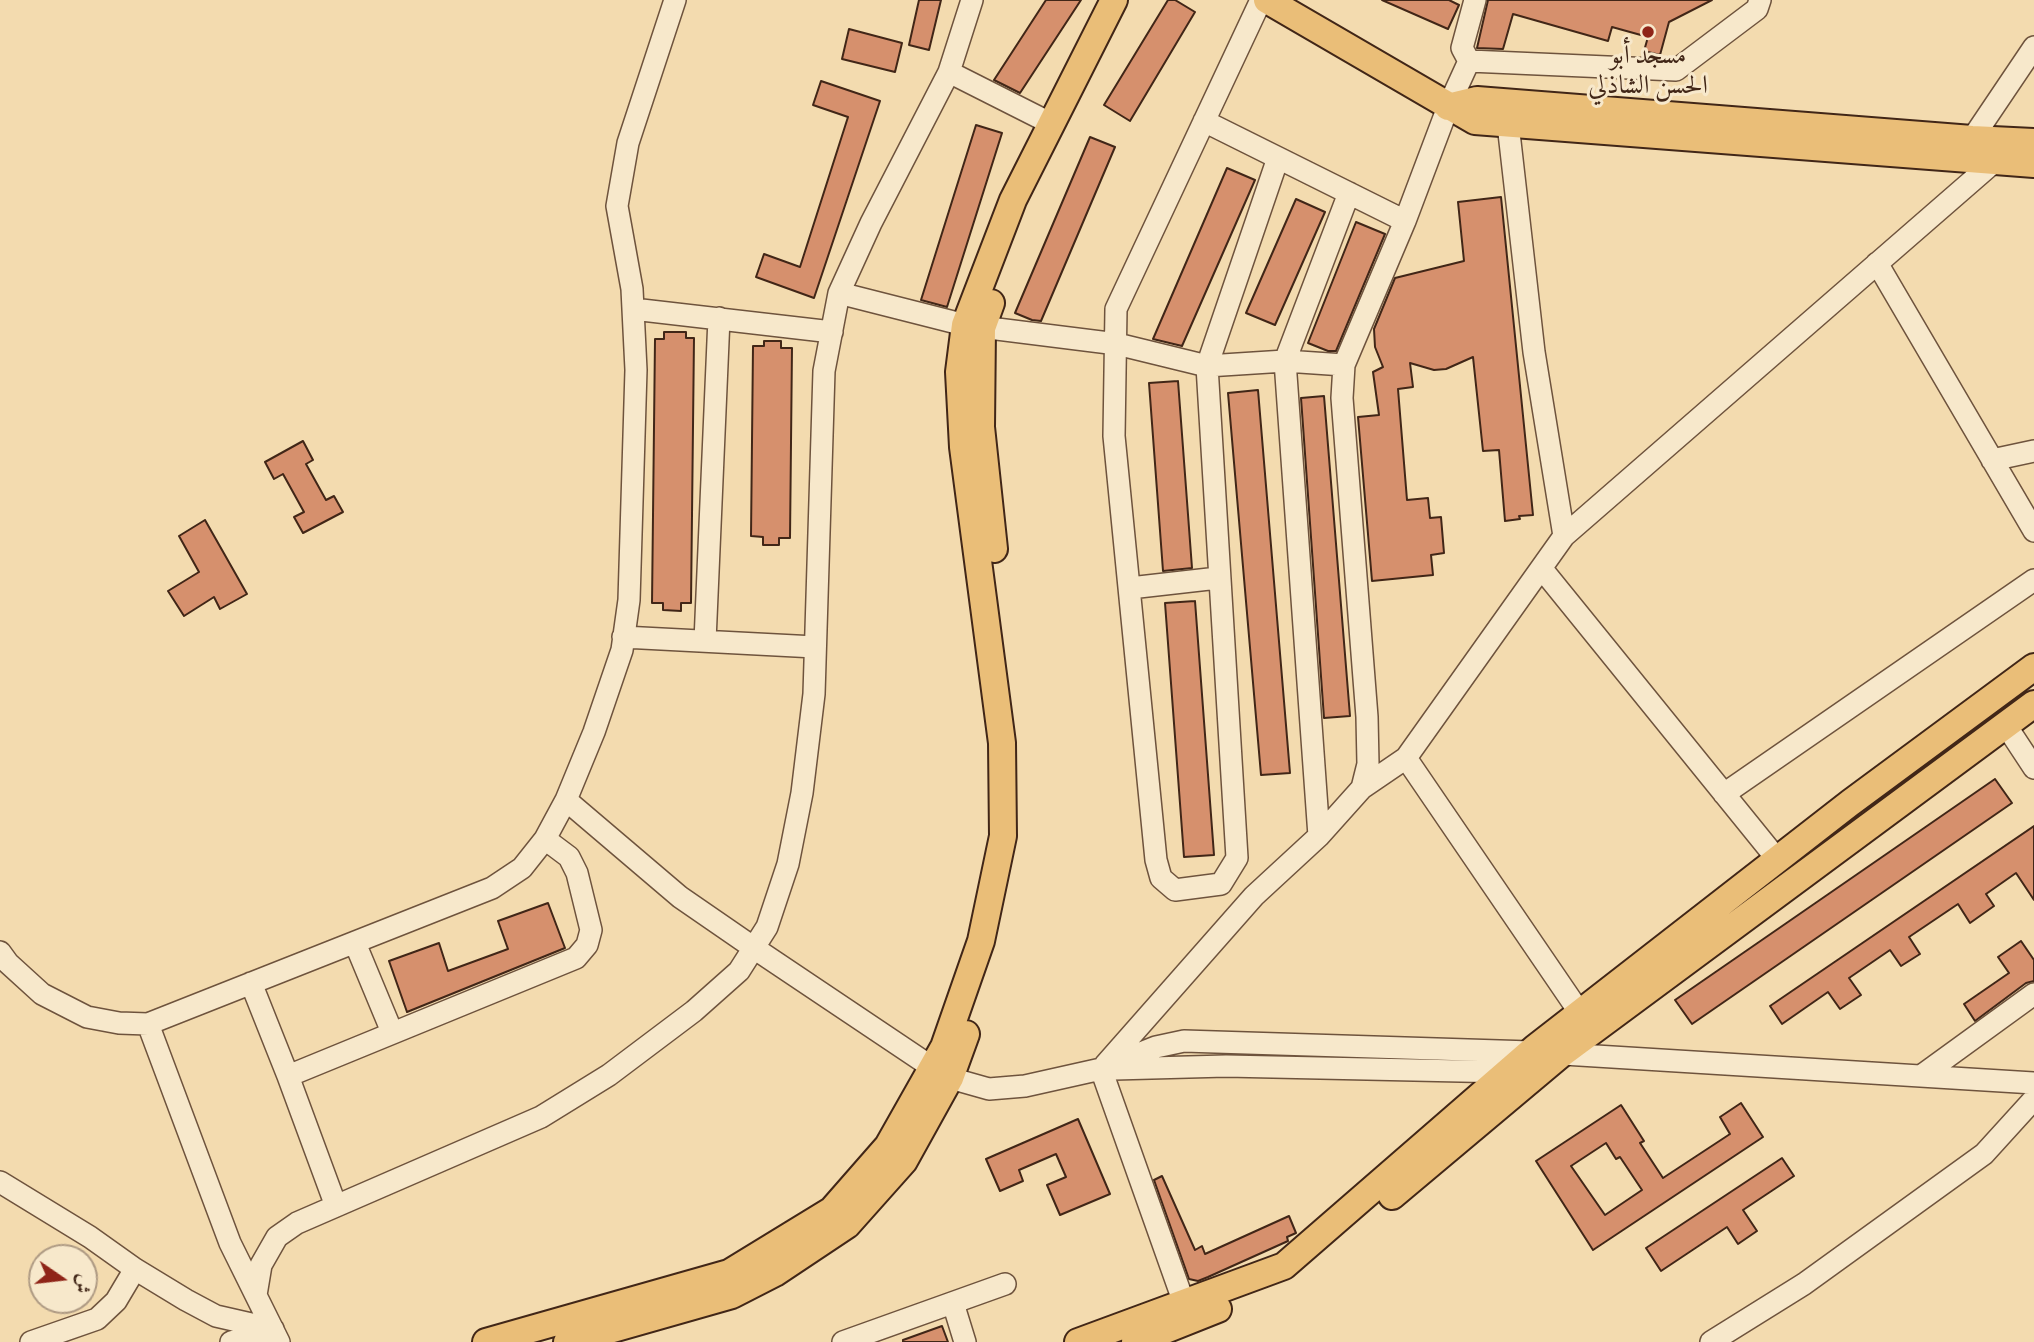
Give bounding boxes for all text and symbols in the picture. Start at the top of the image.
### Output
marker: مسجد أبو الحسن الشاذلي [1640,24,1656,40]
place label: مسجد أبو الحسن الشاذلي [1588,43,1708,104]
north arrow [28,1244,98,1314]
text: ش [67,1271,97,1296]

